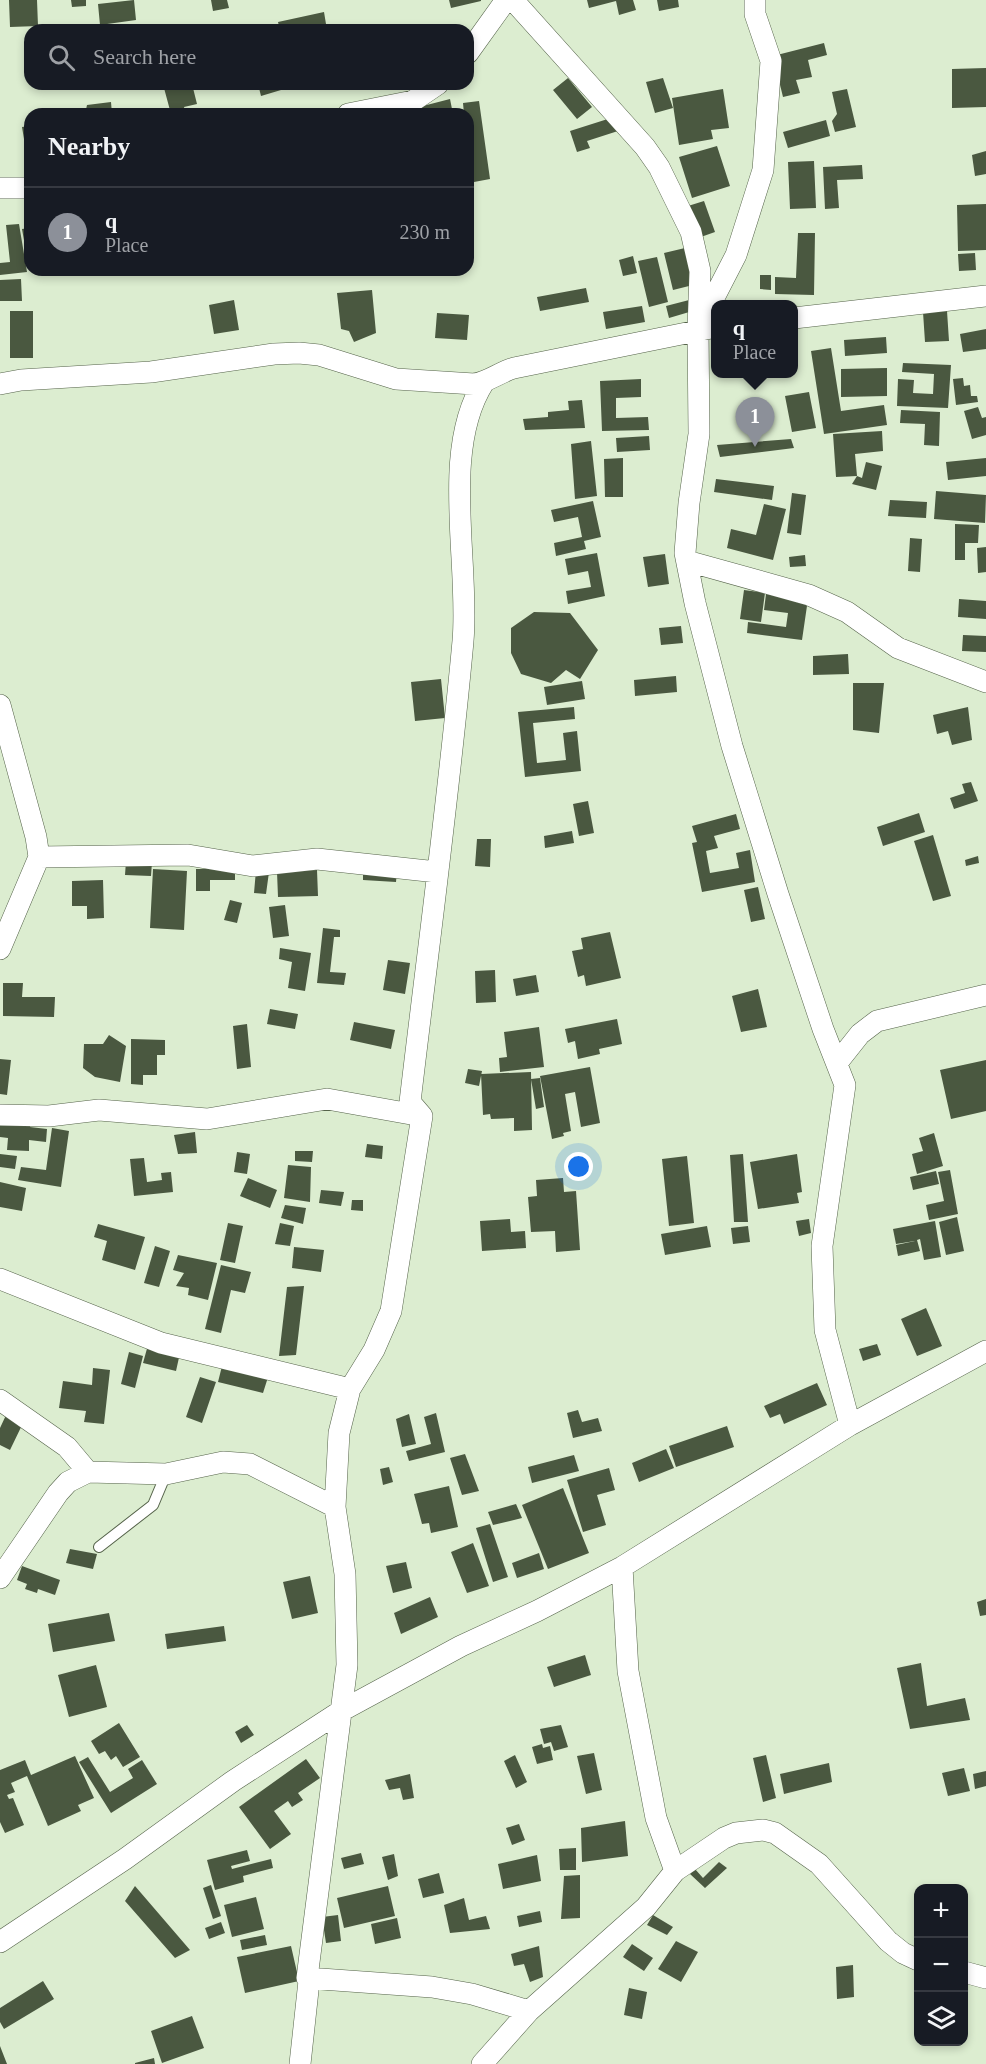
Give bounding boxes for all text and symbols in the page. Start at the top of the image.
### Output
search box [24,24,474,90]
icon: search [45,41,78,74]
text: Search here [93,44,196,69]
text: Nearby [48,132,130,161]
text: q [105,208,117,233]
text: 1 [63,221,73,243]
text: 230 m [399,221,450,243]
text: Place [105,234,148,256]
popup [711,300,798,378]
text: q [733,315,745,340]
text: Place [733,341,776,363]
pin: 1 [736,398,774,447]
your location [564,1152,593,1181]
map controls [914,1884,968,2046]
button: + [914,1884,968,1938]
button: − [914,1938,968,1992]
button: layers [914,1992,968,2046]

